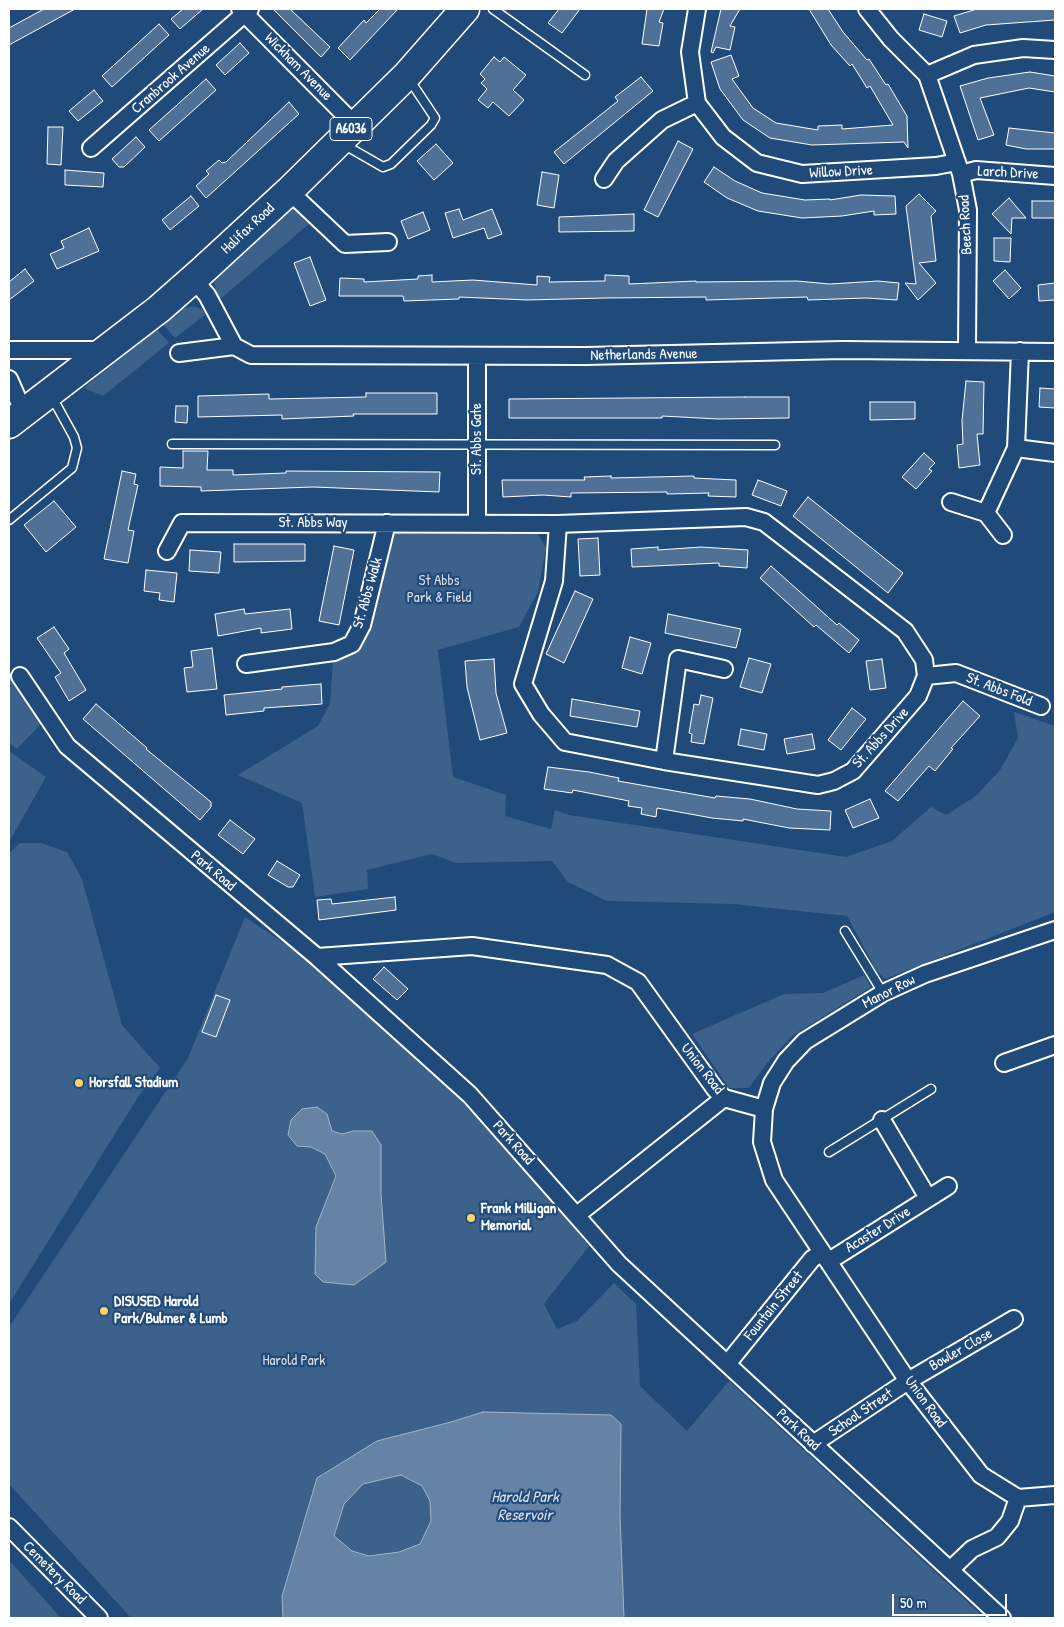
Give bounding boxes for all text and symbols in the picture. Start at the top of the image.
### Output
street label: Wickham Avenue [260,29,336,105]
street label: Cranbrook Avenue [128,40,214,118]
road number: A6036 [330,118,372,140]
street label: Willow Drive [809,161,873,183]
street label: Larch Drive [977,162,1039,184]
street label: Beech Road [955,195,977,255]
street label: Halifax Road [218,200,278,258]
street label: Netherlands Avenue [590,345,698,365]
street label: St. Abbs Gate [468,403,486,475]
street label: St. Abbs Way [278,514,348,532]
street label: St. Abbs Walk [349,555,387,631]
park label: St Abbs Park & Field [407,572,471,607]
street label: St. Abbs Fold [964,669,1034,711]
street label: St. Abbs Drive [849,704,913,772]
street label: Park Road [187,847,239,895]
street label: Manor Row [860,971,918,1013]
street label: Union Road [677,1040,727,1098]
place label: Horsfall Stadium [89,1074,178,1092]
marker: Horsfall Stadium [73,1077,85,1089]
street label: Park Road [489,1117,537,1169]
place label: Frank Milligan Memorial [481,1200,556,1235]
street label: Acaster Drive [842,1203,914,1257]
marker: Frank Milligan Memorial [465,1212,477,1224]
street label: Fountain Street [741,1268,807,1344]
place label: DISUSED Harold Park/Bulmer & Lumb [114,1293,228,1328]
marker: DISUSED Harold Park/Bulmer & Lumb [98,1305,110,1317]
street label: Bowler Close [926,1325,996,1375]
park label: Harold Park [262,1352,326,1370]
street label: Union Road [900,1373,950,1431]
street label: School Street [826,1385,896,1441]
street label: Park Road [772,1405,824,1455]
water label: Harold Park Reservoir [491,1488,559,1526]
street label: Cemetery Road [19,1538,89,1608]
scale bar [894,1584,1009,1616]
text: 50 m [900,1592,927,1613]

